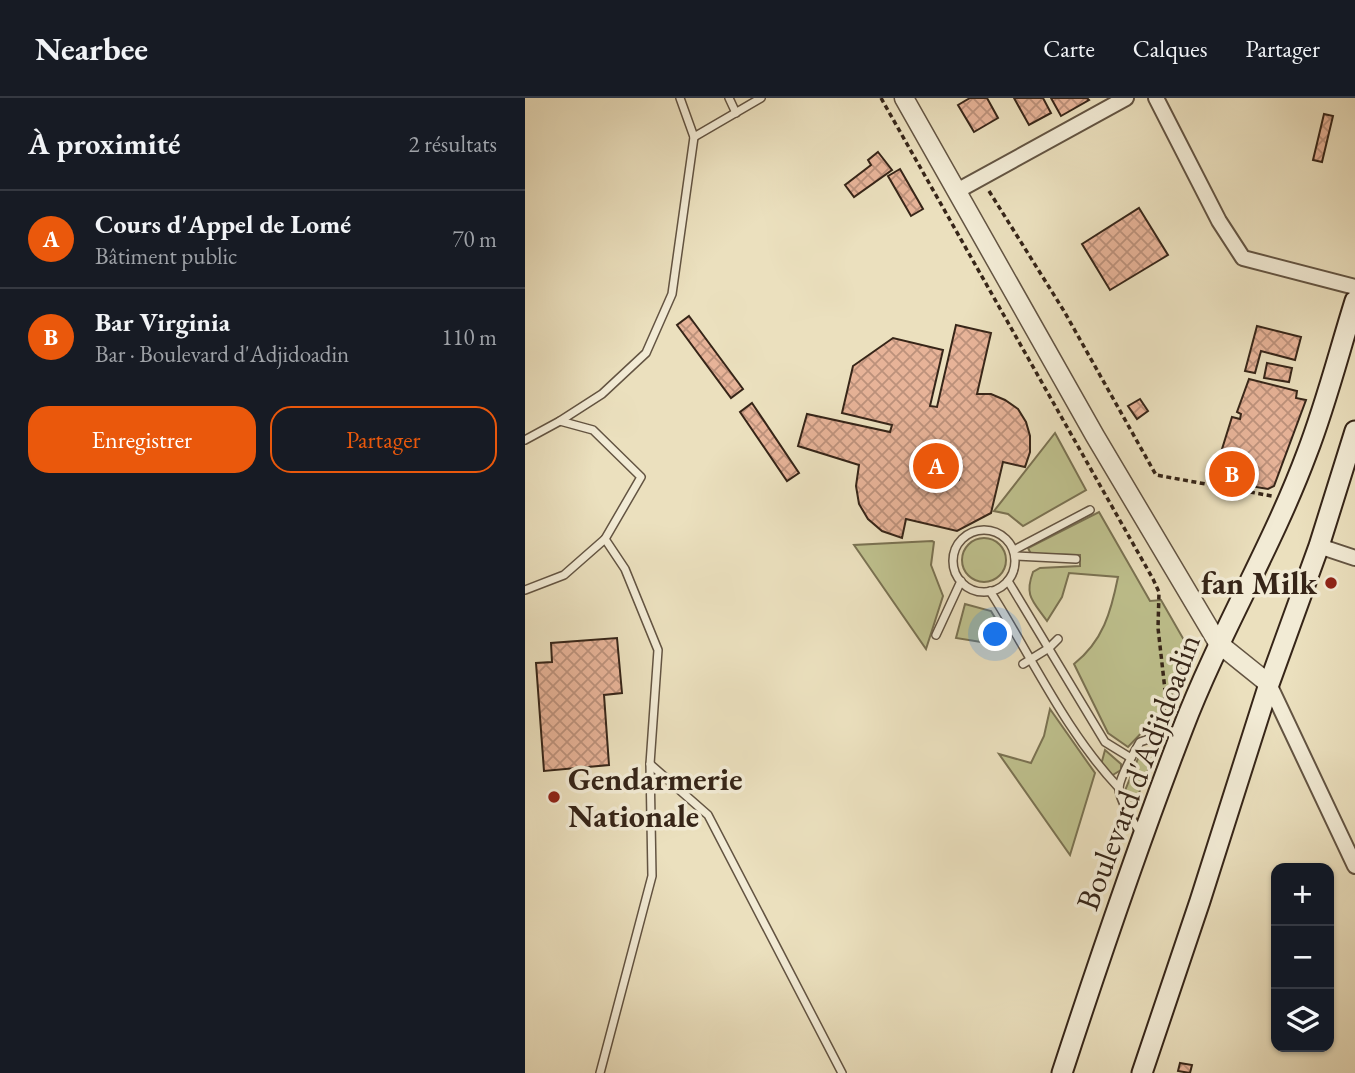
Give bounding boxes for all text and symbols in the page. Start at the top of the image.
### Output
text: Nearbee [35,27,148,70]
text: Carte [1043,33,1095,64]
text: Calques [1133,33,1207,64]
text: Partager [1245,33,1320,64]
text: À proximité [28,124,180,163]
text: 2 résultats [409,129,497,159]
text: Cours d'Appel de Lomé [95,207,351,241]
text: A [43,224,59,254]
text: 70 m [452,224,497,254]
text: Bâtiment public [95,241,237,271]
text: Bar Virginia [95,305,230,339]
text: B [44,322,58,352]
text: 110 m [441,322,497,352]
text: Bar · Boulevard d'Adjidoadin [95,339,349,369]
button: Enregistrer [28,406,256,473]
button: Partager [270,406,497,473]
pin: A [913,440,959,492]
pin: B [1209,448,1255,500]
place label: fan Milk [1201,562,1318,604]
marker: fan Milk [1323,575,1339,591]
your location [978,617,1012,651]
street label: Boulevard d'Adjidoadin [1066,628,1210,916]
place label: Gendarmerie Nationale [568,758,743,837]
marker: Gendarmerie Nationale [546,789,562,805]
map controls [1271,863,1334,1052]
button: + [1271,863,1334,926]
button: − [1271,926,1334,989]
button: layers [1271,989,1334,1052]

